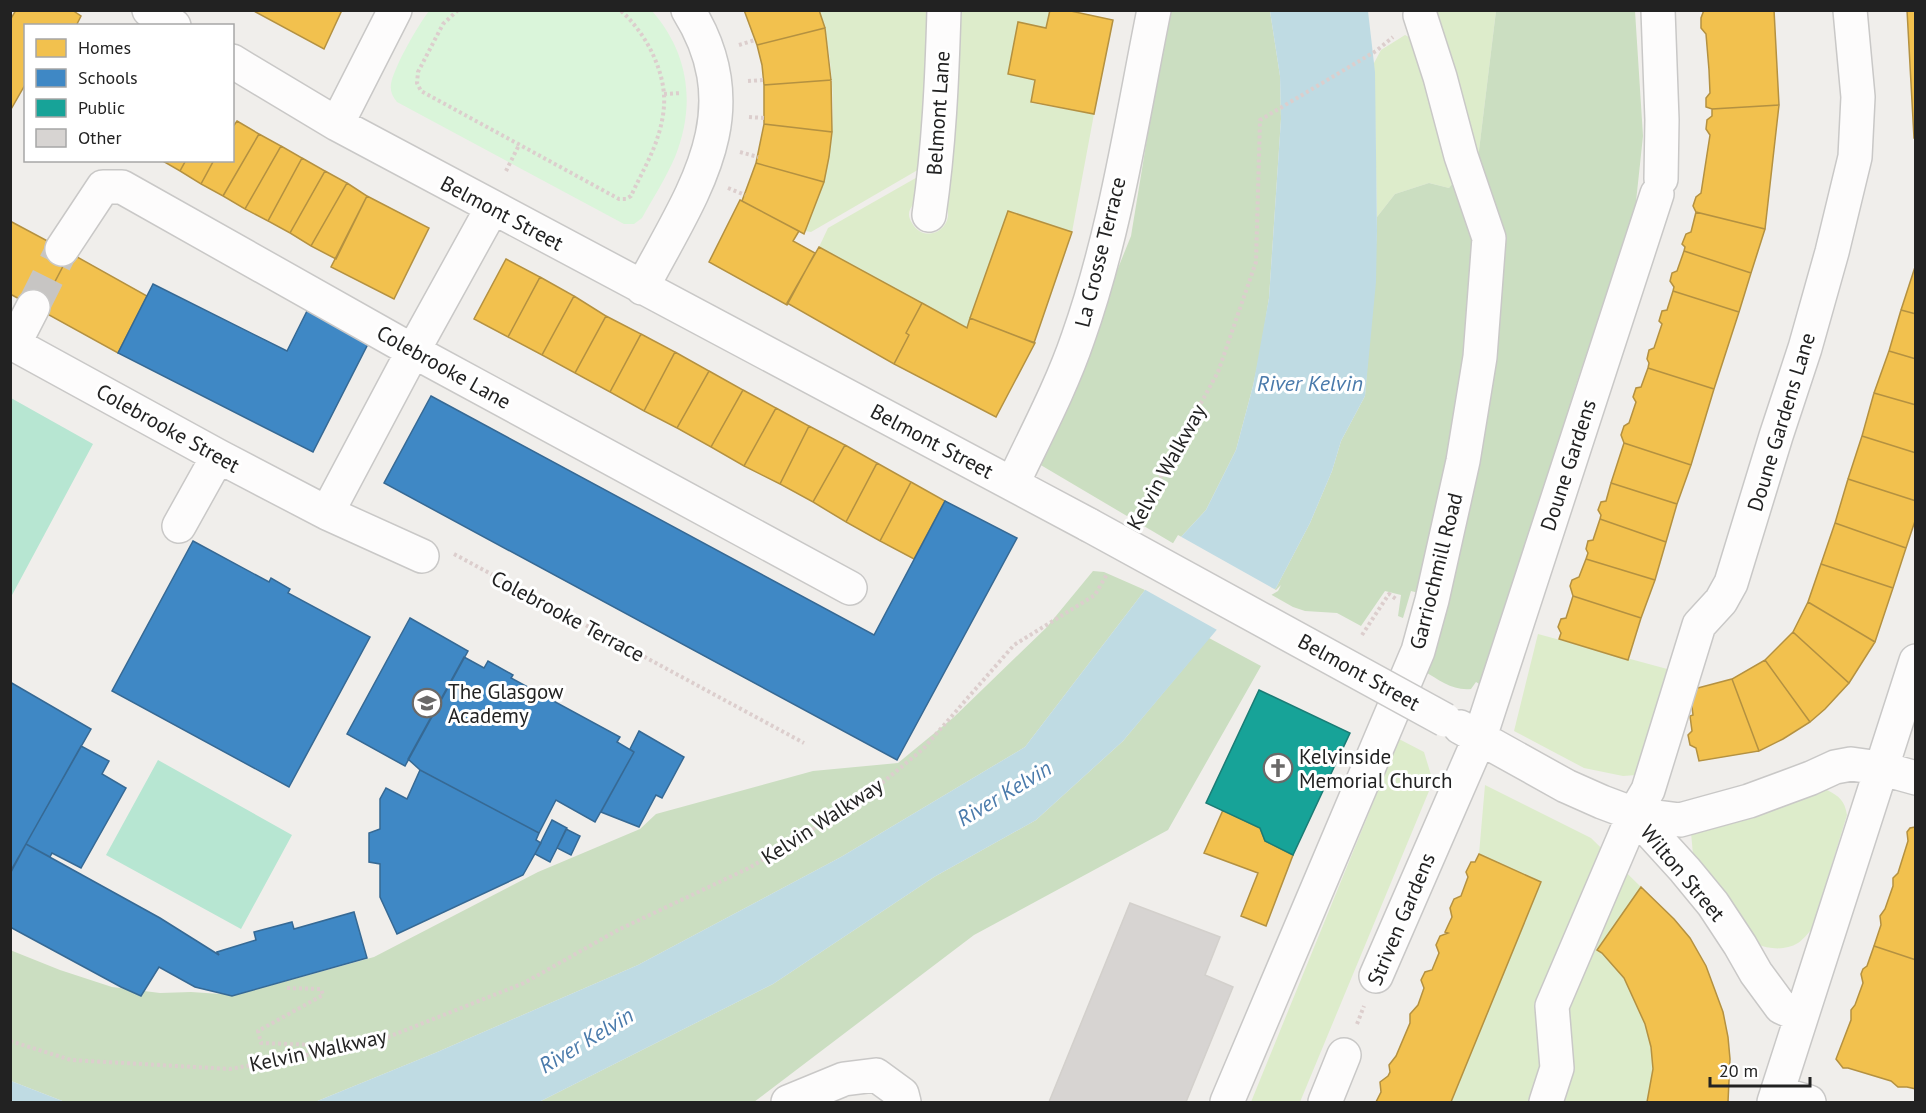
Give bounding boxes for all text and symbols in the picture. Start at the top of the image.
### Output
legend [24,24,234,162]
text: Homes [78,36,131,59]
street label: Belmont Lane [920,50,956,176]
text: Schools [78,66,138,89]
text: Public [78,96,125,119]
text: Other [78,126,122,149]
street label: Belmont Street [436,169,568,257]
street label: La Crosse Terrace [1068,174,1132,330]
street label: Colebrooke Lane [372,319,516,415]
street label: Doune Gardens Lane [1741,329,1821,515]
water label: River Kelvin [1257,369,1363,397]
street label: Colebrooke Street [91,377,245,479]
street label: Doune Gardens [1534,396,1602,534]
street label: Belmont Street [866,397,998,485]
street label: Kelvin Walkway [1120,399,1212,535]
street label: Garriochmill Road [1403,490,1469,652]
street label: Colebrooke Terrace [487,564,649,668]
street label: Belmont Street [1293,627,1425,717]
place label: The Glasgow Academy [448,678,564,729]
school or university icon: The Glasgow Academy [411,687,443,719]
place label: Kelvinside Memorial Church [1299,743,1452,794]
church icon: Kelvinside Memorial Church [1262,752,1294,784]
water label: River Kelvin [951,754,1057,832]
street label: Kelvin Walkway [756,771,888,870]
street label: Wilton Street [1635,819,1731,927]
street label: Striven Gardens [1361,849,1441,989]
water label: River Kelvin [533,1001,639,1079]
street label: Kelvin Walkway [247,1022,389,1078]
scale bar [1710,1050,1810,1088]
text: 20 m [1719,1059,1758,1082]

